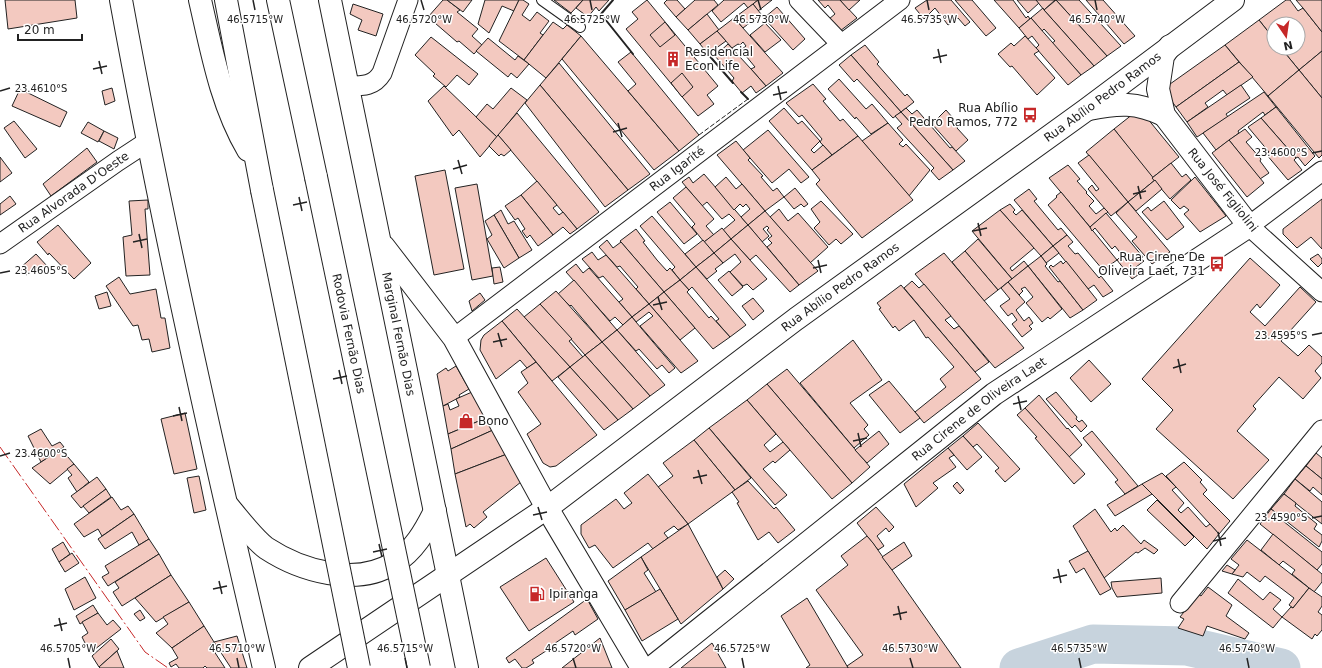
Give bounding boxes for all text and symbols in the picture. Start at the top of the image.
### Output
text: 46.5715°W [227,14,283,25]
text: 46.5720°W [396,14,452,25]
text: 46.5725°W [564,14,620,25]
text: 46.5730°W [733,14,789,25]
text: 46.5735°W [901,14,957,25]
text: 46.5740°W [1069,14,1125,25]
scale bar [18,16,82,42]
north arrow [1266,16,1306,56]
text: 20 m [24,23,55,37]
text: N [1282,38,1294,53]
place label: Residencial Econ Life [685,45,753,73]
street label: Rua Abílio Pedro Ramos [1041,49,1164,145]
building icon: Residencial Econ Life [664,50,682,68]
text: 23.4610°S [15,83,67,94]
place label: Rua Abílio Pedro Ramos, 772 [909,101,1018,129]
bus stop icon: Rua Abílio Pedro Ramos, 772 [1021,106,1039,124]
street label: Rua Igarité [647,144,707,194]
street label: Rua José Figliolini [1185,145,1261,235]
text: 23.4600°S [1255,147,1307,158]
street label: Rua Alvorada D'Oeste [16,149,131,236]
street label: Rua Abílio Pedro Ramos [779,240,902,335]
place label: Rua Cirene De Oliveira Laet, 731 [1098,250,1205,278]
bus stop icon: Rua Cirene De Oliveira Laet, 731 [1208,255,1226,273]
text: 23.4605°S [15,265,67,276]
street label: Marginal Fernão Dias [379,271,418,397]
street label: Rodovia Fernão Dias [329,272,368,395]
text: 23.4595°S [1255,330,1307,341]
street label: Rua Cirene de Oliveira Laet [909,354,1049,464]
shop icon: Bono [457,412,475,430]
place label: Bono [478,414,509,428]
text: 23.4600°S [15,448,67,459]
text: 23.4590°S [1255,512,1307,523]
fuel station icon: Ipiranga [528,585,546,603]
place label: Ipiranga [549,587,598,601]
text: 46.5705°W [40,643,96,654]
text: 46.5710°W [209,643,265,654]
text: 46.5715°W [377,643,433,654]
text: 46.5720°W [545,643,601,654]
text: 46.5725°W [714,643,770,654]
text: 46.5730°W [882,643,938,654]
text: 46.5735°W [1051,643,1107,654]
text: 46.5740°W [1219,643,1275,654]

